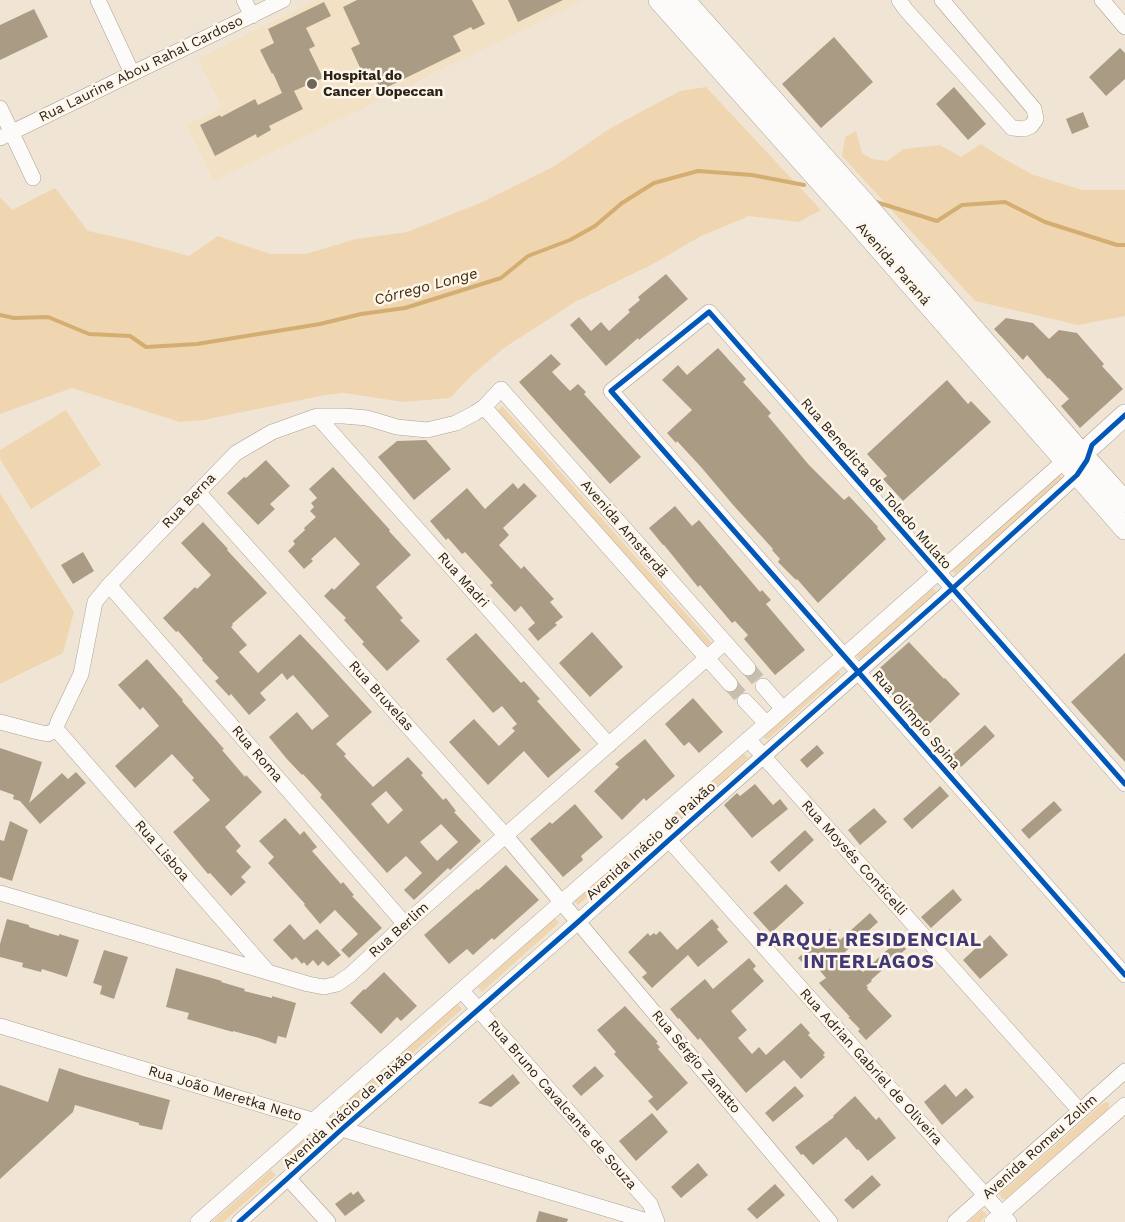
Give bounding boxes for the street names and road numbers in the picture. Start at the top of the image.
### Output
street label: Rua Laurine Abou Rahal Cardoso [36,12,246,126]
street label: Avenida Paraná [852,219,934,309]
street label: Rua Benedicta de Toledo Mulato [797,395,955,573]
street label: Rua Berna [159,470,219,532]
street label: Avenida Amsterdã [577,477,671,581]
street label: Rua Madri [434,549,492,611]
street label: Rua Bruxelas [345,657,417,735]
street label: Rua Olímpio Spina [868,667,964,773]
street label: Rua Roma [228,722,286,786]
street label: Avenida Inácio de Paixão [583,778,719,904]
street label: Rua Moysés Conticelli [798,797,910,919]
street label: Rua Lisboa [131,817,193,885]
street label: Rua Berlim [366,899,432,961]
street label: Rua Adrian Gabriel de Oliveira [796,985,946,1149]
street label: Rua Sérgio Zanatto [648,1007,744,1117]
street label: Rua Bruno Cavalcante de Souza [484,1017,640,1193]
street label: Avenida Inácio de Paixão [280,1047,416,1173]
street label: Rua João Meretka Neto [146,1063,304,1125]
street label: Avenida Romeu Zolim [979,1091,1101,1203]

